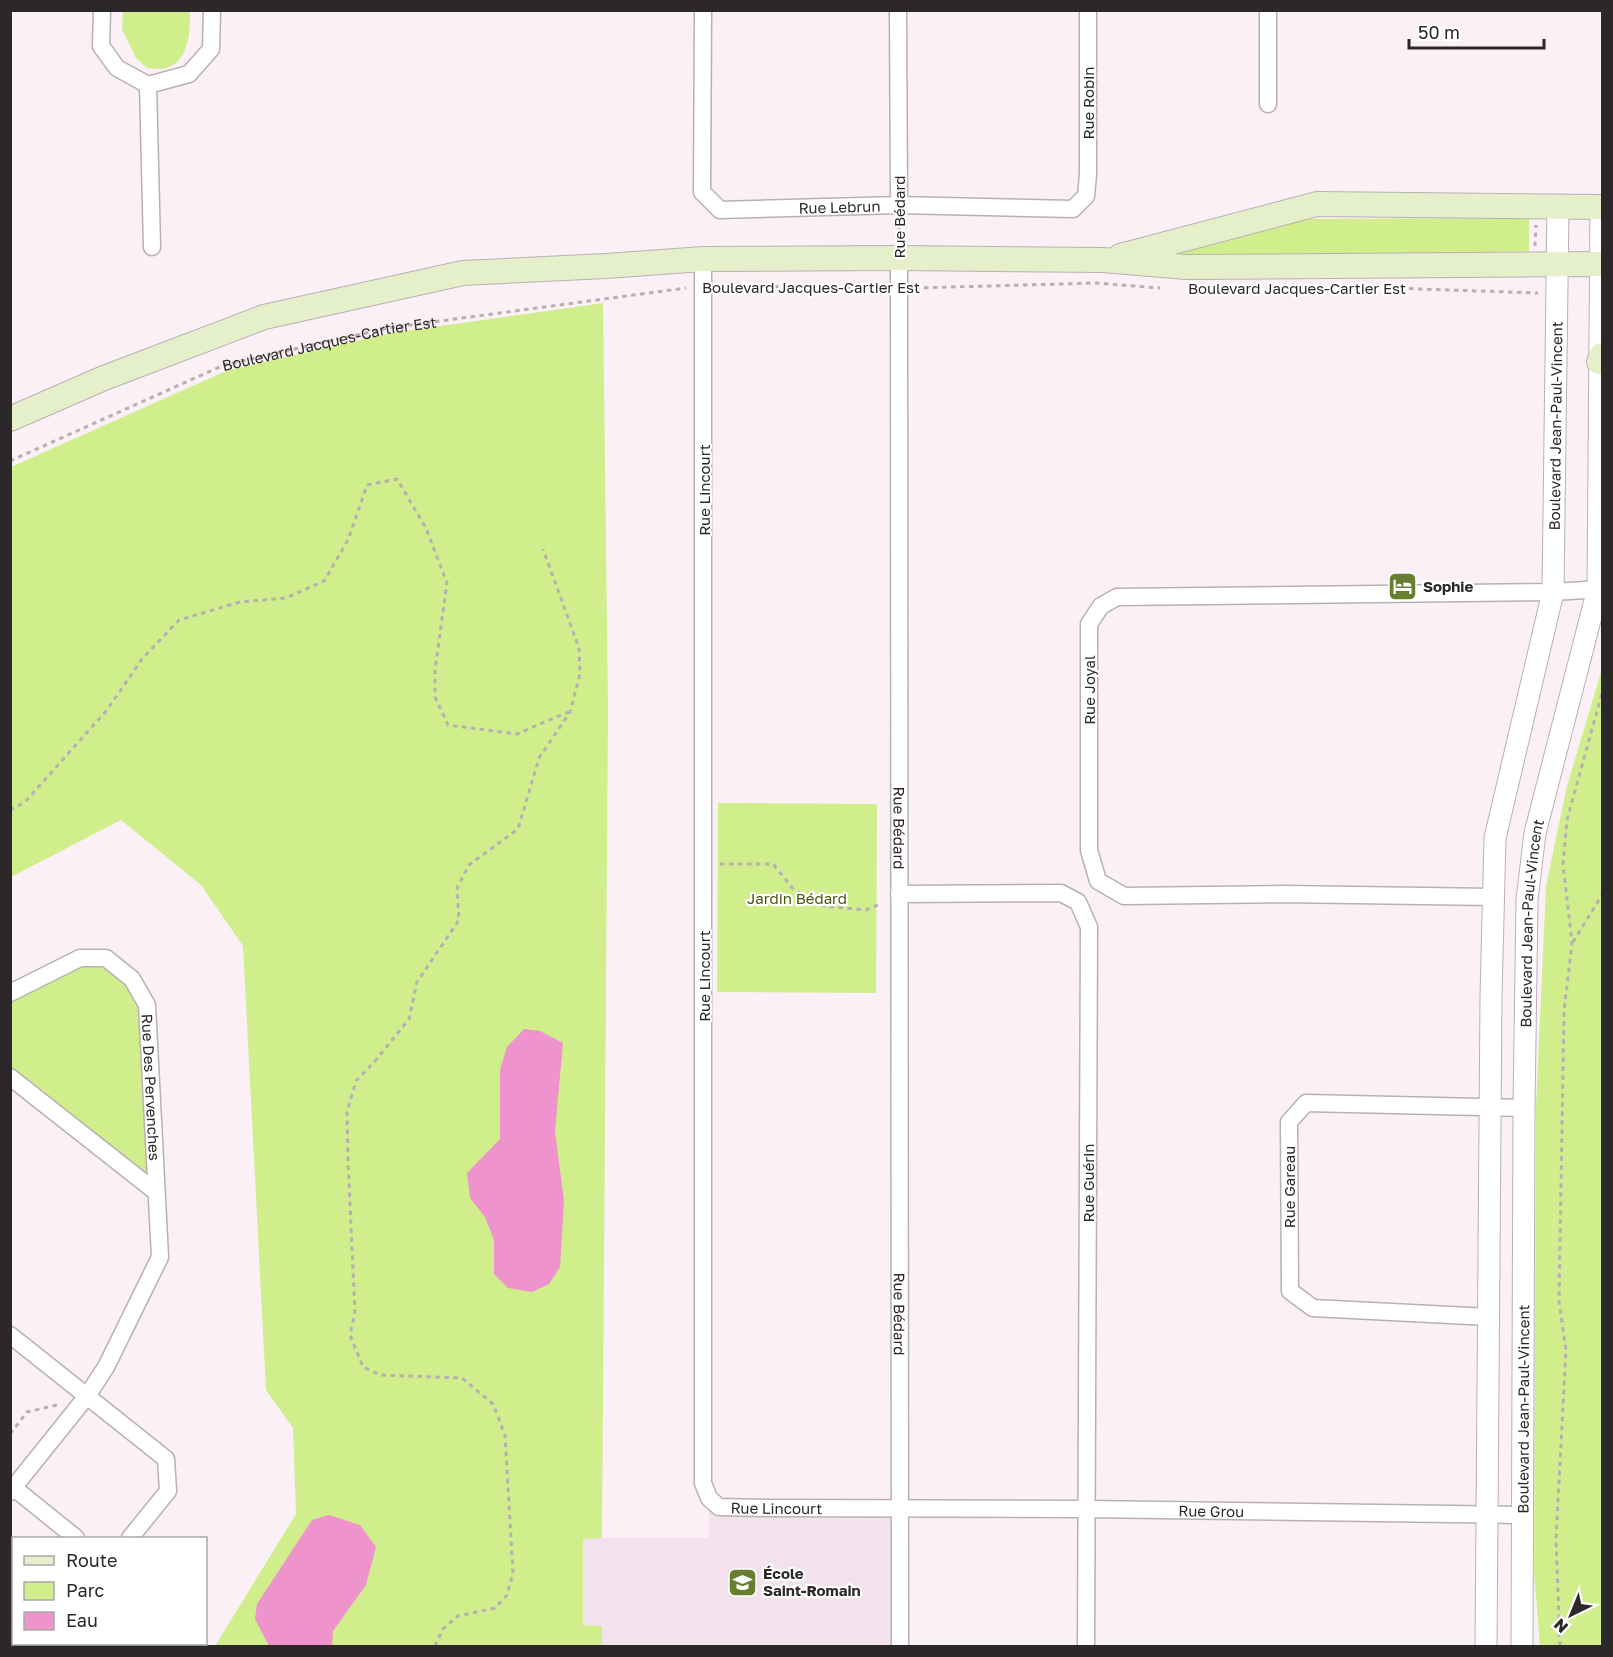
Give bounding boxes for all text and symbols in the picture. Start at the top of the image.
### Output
scale bar [1409,12,1544,50]
text: 50 m [1418,21,1460,43]
street label: Rue Robin [1079,67,1097,139]
street label: Rue Bédard [890,176,908,258]
street label: Rue Lebrun [798,197,881,217]
street label: Boulevard Jacques-Cartier Est [702,278,920,296]
street label: Boulevard Jacques-Cartier Est [1188,279,1406,297]
street label: Boulevard Jacques-Cartier Est [220,313,437,374]
street label: Boulevard Jean-Paul-Vincent [1545,321,1566,531]
street label: Rue Lincourt [695,444,713,536]
hotel icon: Sophie [1386,570,1418,602]
place label: Sophie [1423,577,1473,595]
street label: Rue Joyal [1080,655,1098,725]
street label: Rue Bédard [890,787,908,869]
street label: Boulevard Jean-Paul-Vincent [1516,817,1547,1028]
park label: Jardin Bédard [747,889,847,907]
street label: Rue Lincourt [695,930,713,1022]
street label: Rue Des Pervenches [138,1013,164,1161]
street label: Rue Guérin [1079,1144,1097,1222]
street label: Rue Gareau [1280,1146,1298,1228]
street label: Rue Bédard [891,1273,909,1355]
street label: Boulevard Jean-Paul-Vincent [1513,1304,1532,1514]
street label: Rue Lincourt [730,1498,822,1517]
street label: Rue Grou [1178,1501,1244,1520]
legend [12,1537,207,1645]
text: Route [66,1549,117,1571]
place label: École Saint-Romain [763,1564,861,1599]
school or university icon: École Saint-Romain [726,1566,758,1598]
text: Parc [66,1579,105,1601]
north arrow [1541,1585,1601,1645]
text: Eau [66,1609,98,1631]
text: N [1549,1615,1572,1637]

